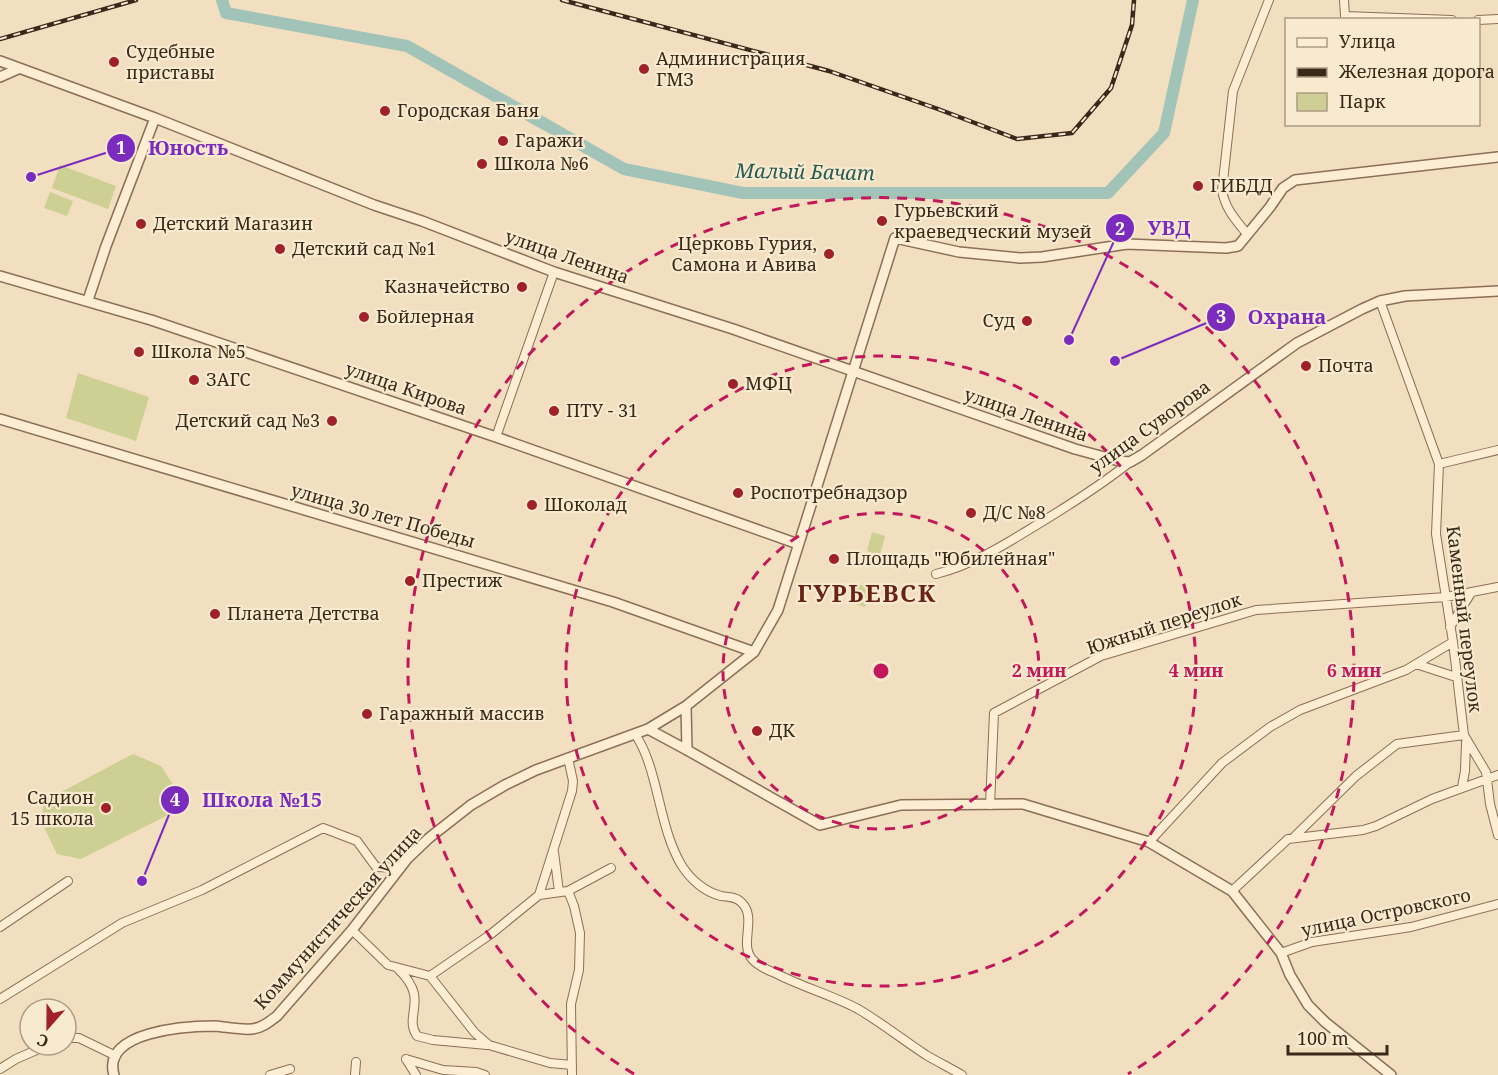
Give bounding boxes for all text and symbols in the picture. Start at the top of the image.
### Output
legend [1285,18,1480,126]
text: Улица [1339,29,1396,53]
place label: Судебные приставы [126,39,215,84]
place label: Администрация ГМЗ [656,46,805,91]
marker: Судебные приставы [107,55,121,69]
text: Железная дорога [1338,59,1495,83]
marker: Администрация ГМЗ [637,62,651,76]
text: Парк [1339,89,1386,113]
place label: Городская Баня [397,98,539,122]
marker: Городская Баня [378,104,392,118]
place label: Гаражи [515,128,584,152]
callout: Юность [106,129,240,167]
text: Юность [148,134,229,161]
marker: Гаражи [496,134,510,148]
text: 1 [116,135,126,159]
place label: Школа №6 [494,151,589,175]
marker: Школа №6 [475,157,489,171]
water label: Малый Бачат [734,157,875,186]
place label: ГИБДД [1210,173,1273,197]
marker: ГИБДД [1191,179,1205,193]
place label: Гурьевский краеведческий музей [894,198,1092,243]
callout: УВД [1105,209,1202,247]
place label: Детский Магазин [153,211,313,235]
marker: Гурьевский краеведческий музей [875,214,889,228]
text: УВД [1148,214,1190,241]
text: 2 [1115,216,1125,240]
marker: Детский Магазин [134,217,148,231]
street label: улица Ленина [502,224,633,288]
place label: Церковь Гурия, Самона и Авива [672,231,817,276]
place label: Детский сад №1 [292,236,436,260]
marker: Детский сад №1 [273,242,287,256]
marker: Церковь Гурия, Самона и Авива [822,247,836,261]
place label: Казначейство [384,274,510,298]
marker: Казначейство [515,280,529,294]
callout: Охрана [1206,298,1338,336]
text: Охрана [1248,303,1326,330]
place label: Бойлерная [376,304,475,328]
text: 3 [1216,304,1226,328]
place label: Суд [983,308,1015,332]
marker: Бойлерная [357,310,371,324]
marker: Суд [1020,314,1034,328]
place label: Школа №5 [151,339,246,363]
marker: Школа №5 [132,345,146,359]
place label: Почта [1318,353,1374,377]
street label: улица Кирова [342,356,470,420]
marker: Почта [1299,359,1313,373]
place label: ЗАГС [206,367,251,391]
place label: МФЦ [745,371,792,395]
marker: ЗАГС [187,373,201,387]
street label: улица Суворова [1084,374,1215,478]
marker: МФЦ [726,377,740,391]
street label: улица Ленина [961,382,1092,446]
place label: ПТУ - 31 [566,398,638,422]
marker: ПТУ - 31 [547,404,561,418]
place label: Детский сад №3 [176,408,320,432]
marker: Детский сад №3 [325,414,339,428]
street label: улица 30 лет Победы [288,477,478,553]
place label: Роспотребнадзор [750,480,907,504]
marker: Роспотребнадзор [731,486,745,500]
place label: Шоколад [544,492,627,516]
marker: Шоколад [525,498,539,512]
place label: Д/С №8 [983,500,1046,524]
marker: Д/С №8 [964,506,978,520]
street label: Каменный переулок [1442,524,1488,714]
place label: Площадь "Юбилейная" [846,546,1055,570]
marker: Площадь "Юбилейная" [827,552,841,566]
place label: Престиж [422,568,503,592]
marker: Престиж [403,574,417,588]
district label: ГУРЬЕВСК [797,576,937,609]
street label: Южный переулок [1083,587,1244,659]
place label: Планета Детства [227,601,380,625]
marker: Планета Детства [208,607,222,621]
text: 2 мин [1012,658,1066,682]
text: 4 мин [1169,658,1223,682]
text: 6 мин [1327,658,1381,682]
centre of rings [871,661,891,681]
place label: Гаражный массив [379,701,544,725]
marker: Гаражный массив [360,707,374,721]
place label: ДК [769,718,795,742]
marker: ДК [750,724,764,738]
callout: Школа №15 [160,781,334,819]
place label: Садион 15 школа [10,785,94,830]
text: Школа №15 [202,786,322,813]
text: 4 [170,787,180,811]
marker: Садион 15 школа [99,801,113,815]
street label: Коммунистическая улица [248,820,426,1014]
street label: улица Островского [1299,882,1473,942]
north arrow [18,997,78,1057]
scale bar [1288,1018,1387,1056]
text: 100 m [1297,1026,1349,1050]
text: С [34,1029,51,1053]

